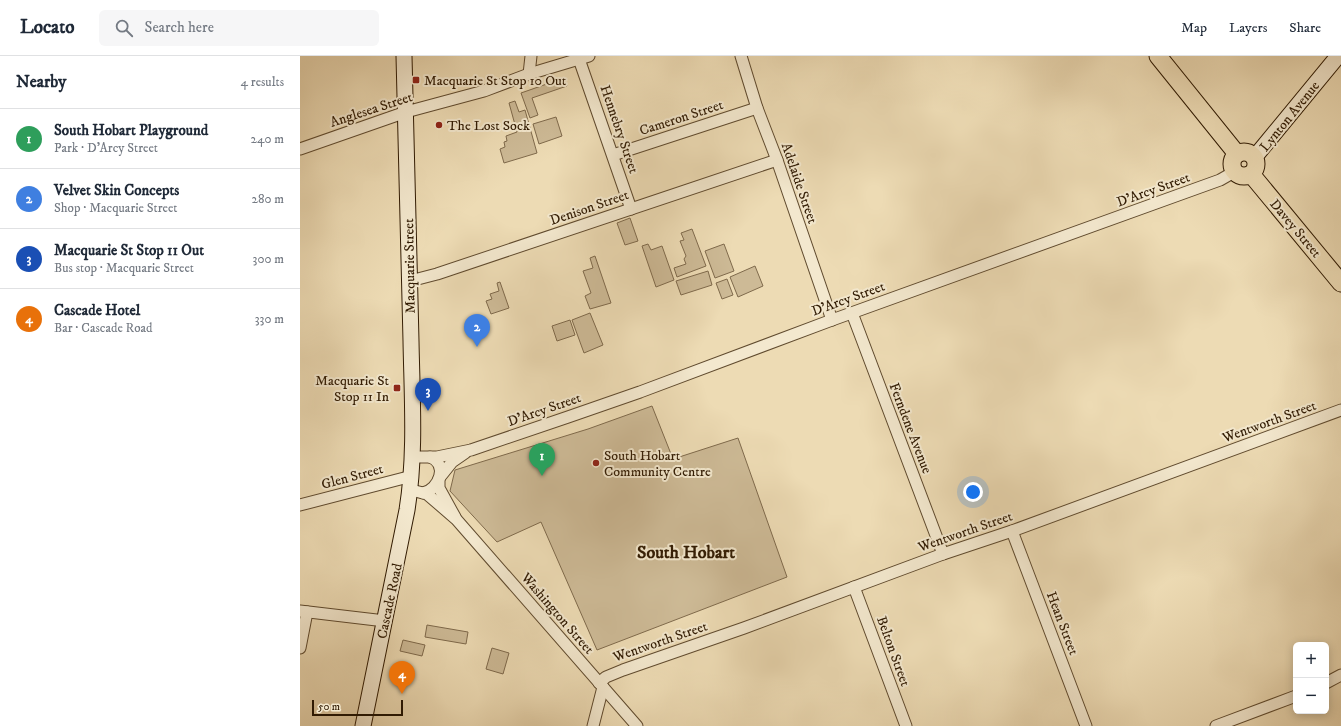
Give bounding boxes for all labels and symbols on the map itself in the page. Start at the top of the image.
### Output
place label: Macquarie St Stop 10 Out [424,72,567,90]
marker: Macquarie St Stop 10 Out [411,75,421,85]
street label: Lynton Avenue [1256,77,1324,156]
street label: Hennebry Street [596,83,643,176]
street label: Anglesea Street [328,88,415,132]
street label: Cameron Street [637,96,726,140]
place label: The Lost Sock [447,117,530,135]
marker: The Lost Sock [434,120,444,130]
street label: Adelaide Street [777,141,821,227]
street label: D'Arcy Street [1114,168,1193,211]
street label: Denison Street [548,186,632,230]
street label: Davey Street [1266,196,1325,262]
street label: Macquarie Street [400,218,420,314]
street label: D'Arcy Street [809,277,888,320]
pin: 2 [464,314,490,347]
place label: Macquarie St Stop 11 In [315,372,390,406]
pin: 3 [415,378,441,411]
street label: Ferndene Avenue [885,380,936,476]
marker: Macquarie St Stop 11 In [392,383,402,393]
street label: D'Arcy Street [505,389,584,431]
street label: Wentworth Street [1219,396,1319,448]
pin: 1 [529,443,555,476]
place label: South Hobart Community Centre [604,447,711,481]
marker: South Hobart Community Centre [591,458,601,468]
street label: Glen Street [319,460,386,494]
your location [963,482,983,502]
street label: Wentworth Street [915,507,1015,557]
district label: South Hobart [637,542,735,564]
street label: Cascade Road [373,562,407,641]
street label: Washington Street [516,568,598,659]
street label: Hean Street [1042,589,1083,658]
street label: Belton Street [872,614,914,689]
street label: Wentworth Street [610,617,710,667]
pin: 4 [389,661,415,694]
scale bar [312,698,403,717]

